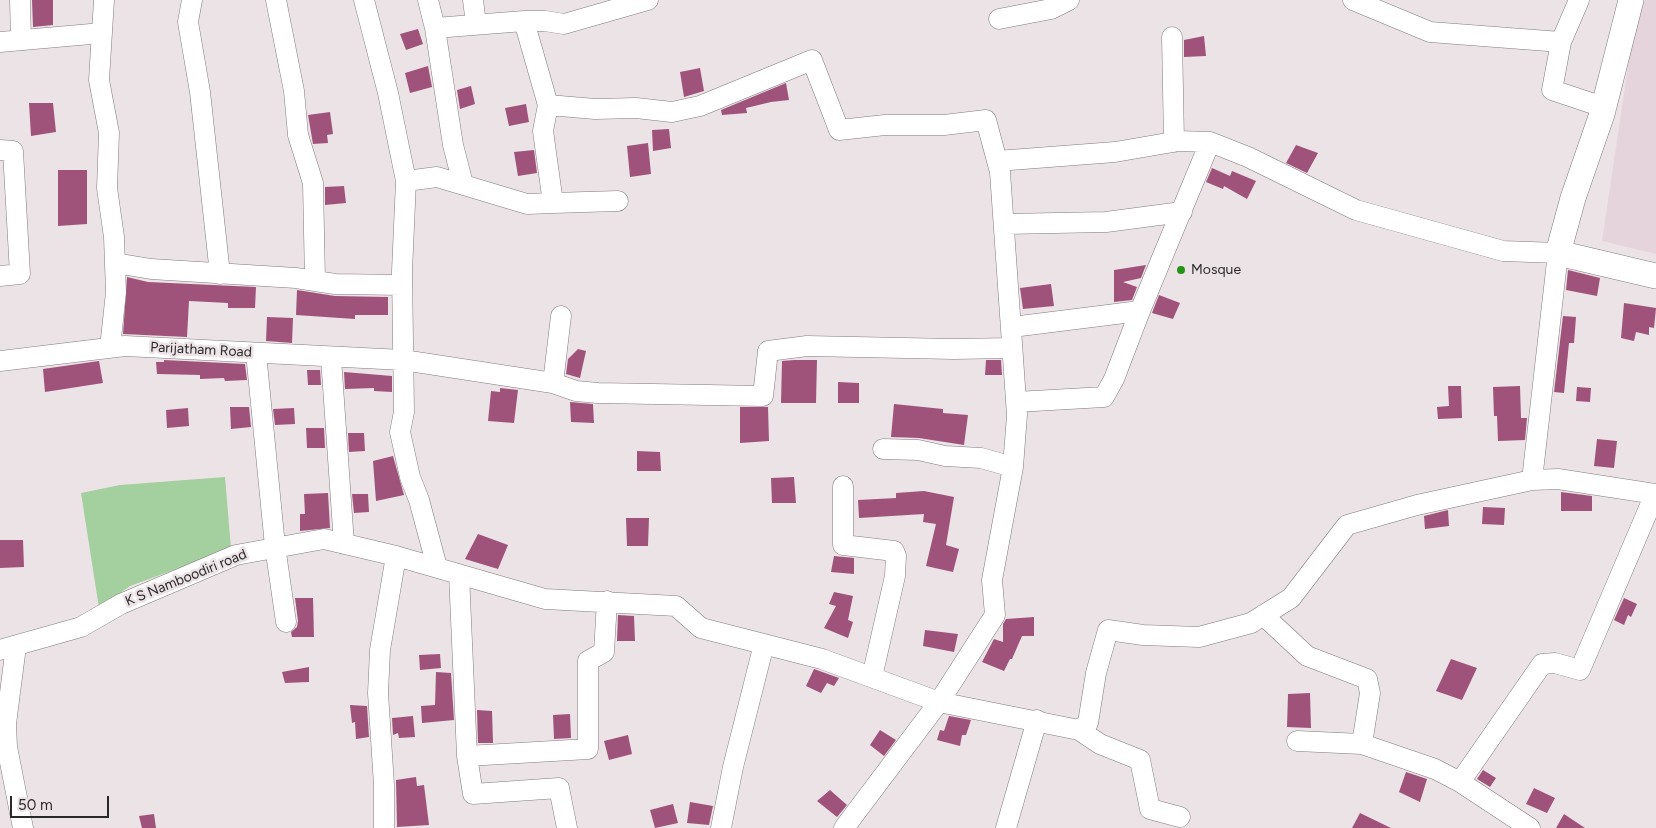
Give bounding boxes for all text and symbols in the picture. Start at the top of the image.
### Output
place label: Mosque [1191,262,1241,278]
marker: Mosque [1175,264,1187,276]
street label: Parijatham Road [150,339,252,361]
street label: K S Namboodiri road [123,546,249,610]
scale bar [12,786,111,818]
text: 50 m [18,796,53,814]

